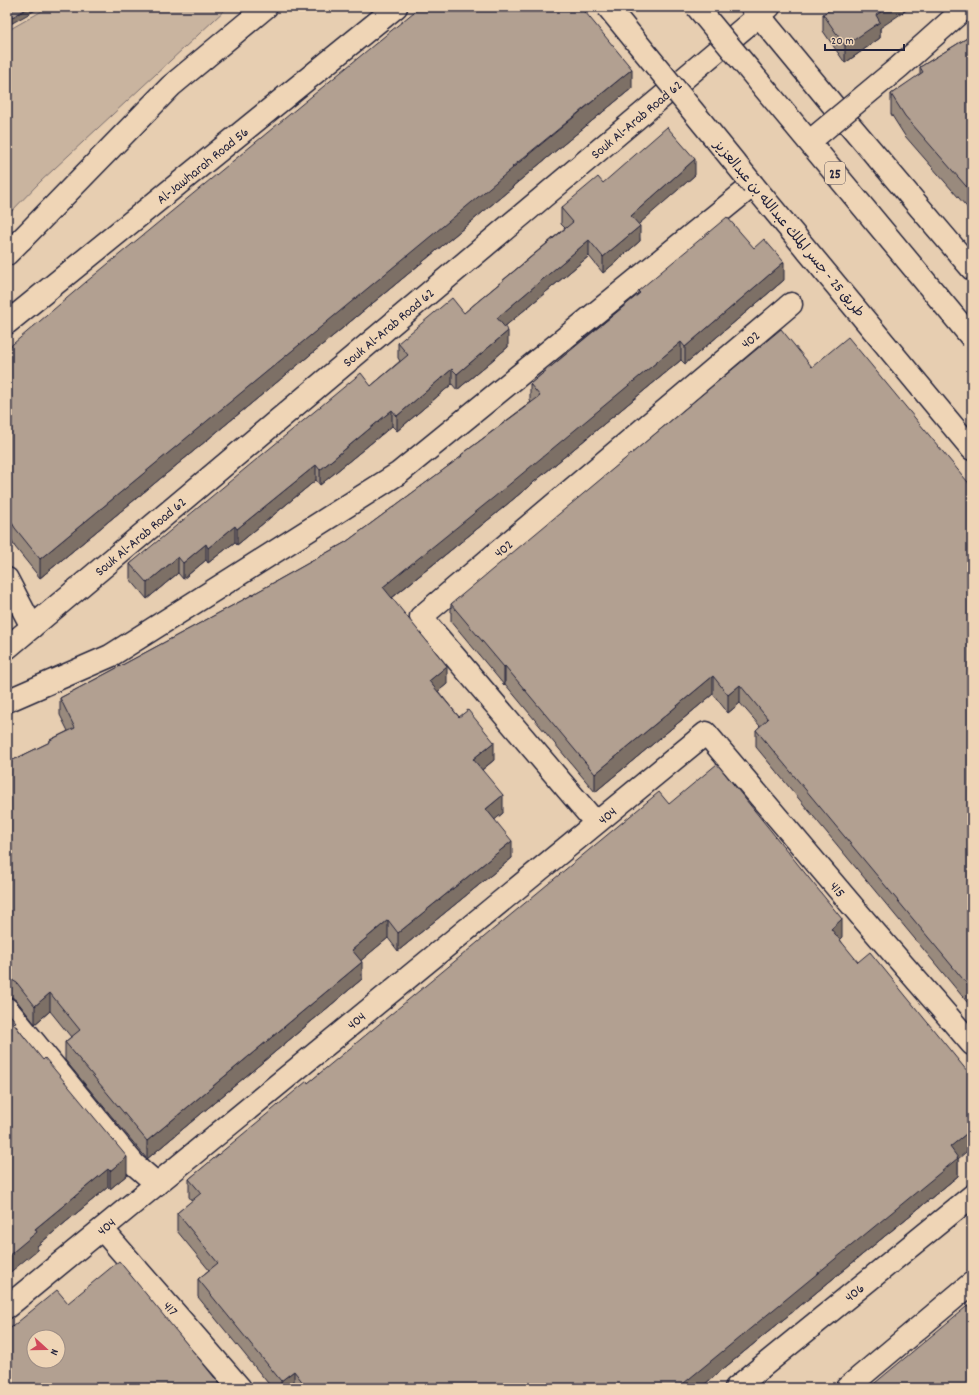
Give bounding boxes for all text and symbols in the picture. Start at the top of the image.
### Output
scale bar [825,26,904,52]
text: 20 m [831,33,854,50]
street label: Souk Al-Arab Road 62 [587,76,687,165]
street label: Al-Jawharah Road 56 [153,123,254,210]
street label: طريق 25 - جسر الملك عبدالله بن عبدالعزيز [708,136,869,322]
road number: 25 [825,162,845,184]
street label: Souk Al-Arab Road 62 [339,284,439,373]
street label: 402 [737,327,765,354]
street label: Souk Al-Arab Road 62 [91,493,191,582]
street label: 402 [490,536,518,563]
street label: 404 [594,803,622,830]
street label: 415 [824,878,849,903]
street label: 404 [343,1008,371,1035]
street label: 404 [93,1214,121,1241]
street label: 406 [841,1279,870,1308]
street label: 417 [157,1297,182,1321]
north arrow [26,1329,66,1369]
text: N [45,1346,62,1358]

